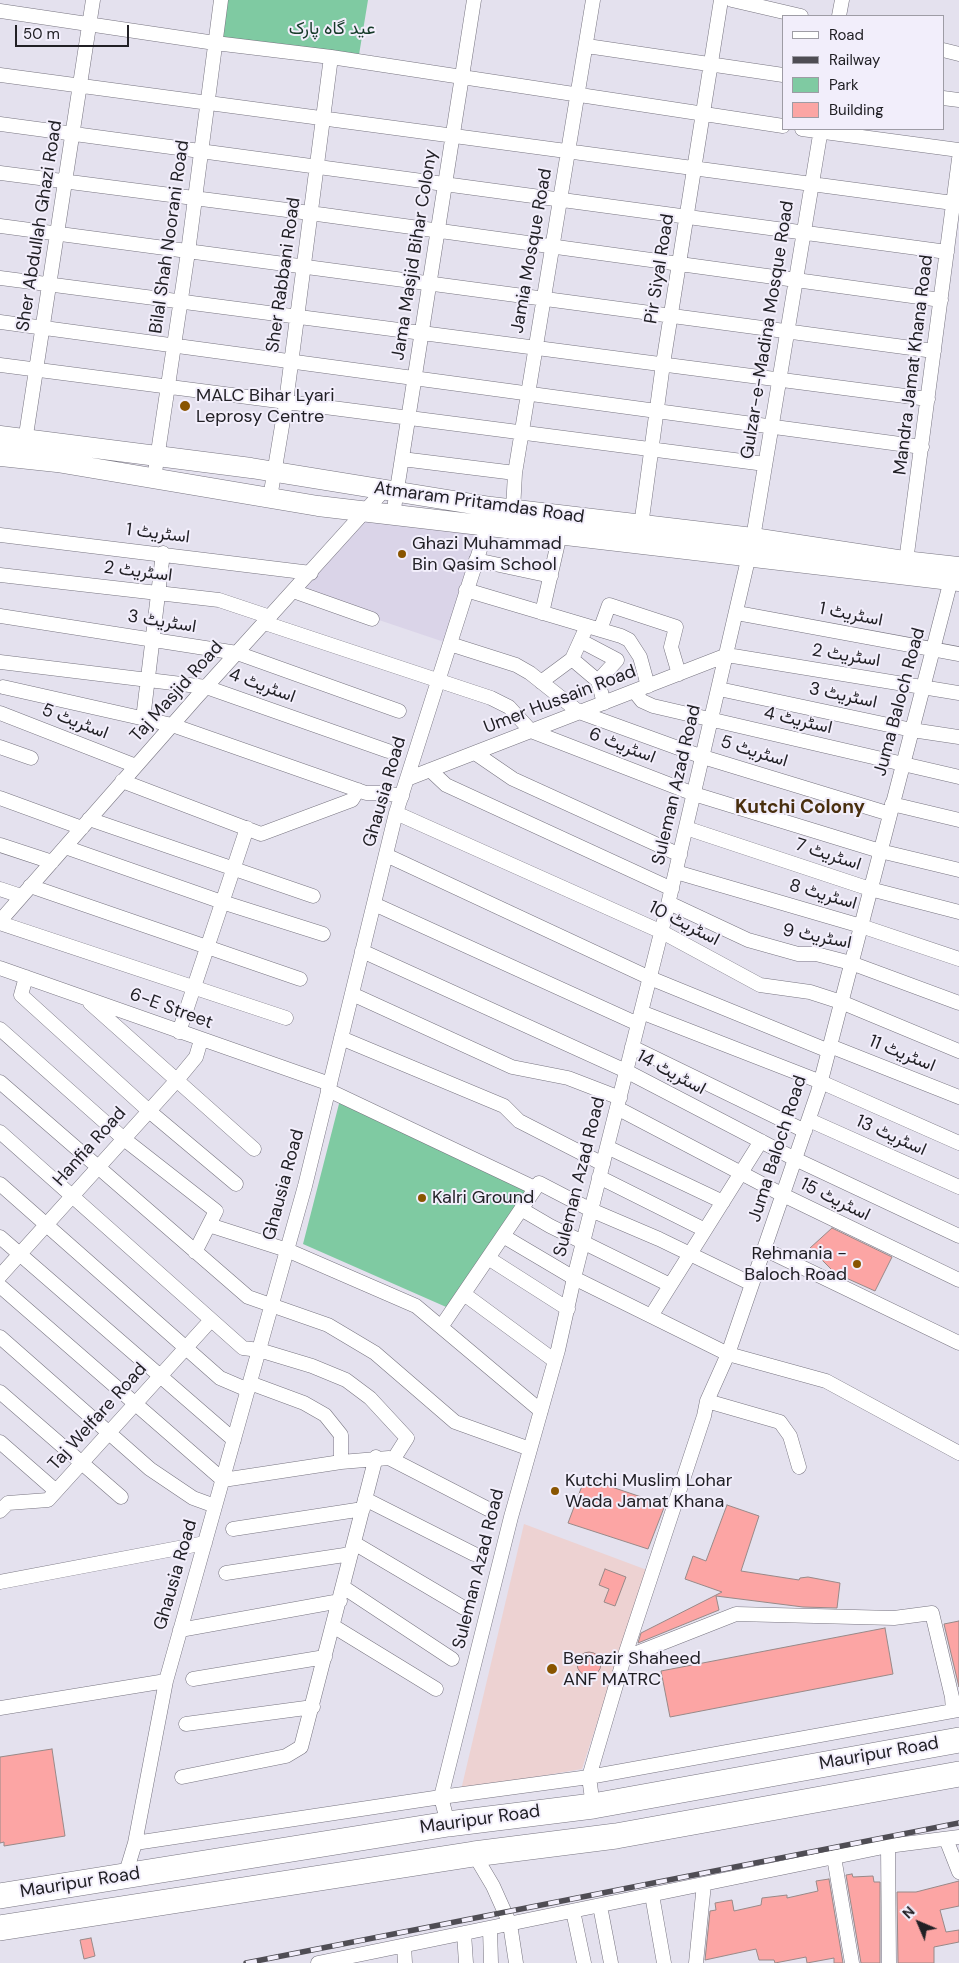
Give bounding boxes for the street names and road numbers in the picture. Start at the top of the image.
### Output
street label: Sher Abdullah Ghazi Road [13,119,67,333]
street label: Bilal Shah Noorani Road [146,139,194,335]
street label: Jama Masjid Bihar Colony [388,148,442,362]
street label: Jamia Mosque Road [507,167,557,335]
street label: Sher Rabbani Road [262,196,306,354]
street label: Gulzar-e-Madina Mosque Road [737,199,799,461]
street label: Pir Siyal Road [641,213,679,325]
street label: Mandra Jamat Khana Road [890,254,938,476]
street label: Atmaram Pritamdas Road [372,478,586,528]
street label: اسٹریٹ 1 [125,519,191,549]
street label: اسٹریٹ 2 [102,557,174,587]
street label: اسٹریٹ 1 [817,598,885,632]
street label: اسٹریٹ 3 [126,606,198,638]
street label: Juma Baloch Road [870,625,930,779]
street label: Taj Masjid Road [126,637,228,747]
street label: اسٹریٹ 2 [810,640,882,672]
street label: Umer Hussain Road [481,661,639,739]
street label: اسٹریٹ 4 [226,664,298,708]
street label: اسٹریٹ 3 [807,678,879,714]
street label: اسٹریٹ 5 [39,699,111,745]
street label: Suleman Azad Road [648,703,706,867]
street label: اسٹریٹ 4 [762,703,834,739]
street label: اسٹریٹ 6 [586,723,658,769]
street label: اسٹریٹ 5 [718,732,790,772]
street label: Ghausia Road [359,734,411,850]
street label: اسٹریٹ 7 [792,834,864,876]
street label: اسٹریٹ 8 [787,875,859,915]
street label: اسٹریٹ 10 [645,897,723,951]
street label: اسٹریٹ 9 [781,920,853,954]
street label: 6-E Street [126,984,216,1034]
street label: اسٹریٹ 11 [866,1031,938,1077]
street label: اسٹریٹ 14 [633,1046,709,1100]
street label: Juma Baloch Road [744,1073,812,1225]
street label: Suleman Azad Road [550,1095,610,1259]
street label: Hanfia Road [49,1103,131,1191]
street label: اسٹریٹ 13 [852,1111,930,1161]
street label: Ghausia Road [259,1127,309,1243]
street label: اسٹریٹ 15 [797,1174,873,1226]
street label: Taj Welfare Road [44,1359,152,1475]
street label: Suleman Azad Road [449,1487,509,1651]
street label: Ghausia Road [150,1517,202,1633]
street label: Mauripur Road [817,1733,941,1775]
street label: Mauripur Road [419,1801,541,1839]
street label: Mauripur Road [18,1863,142,1903]

